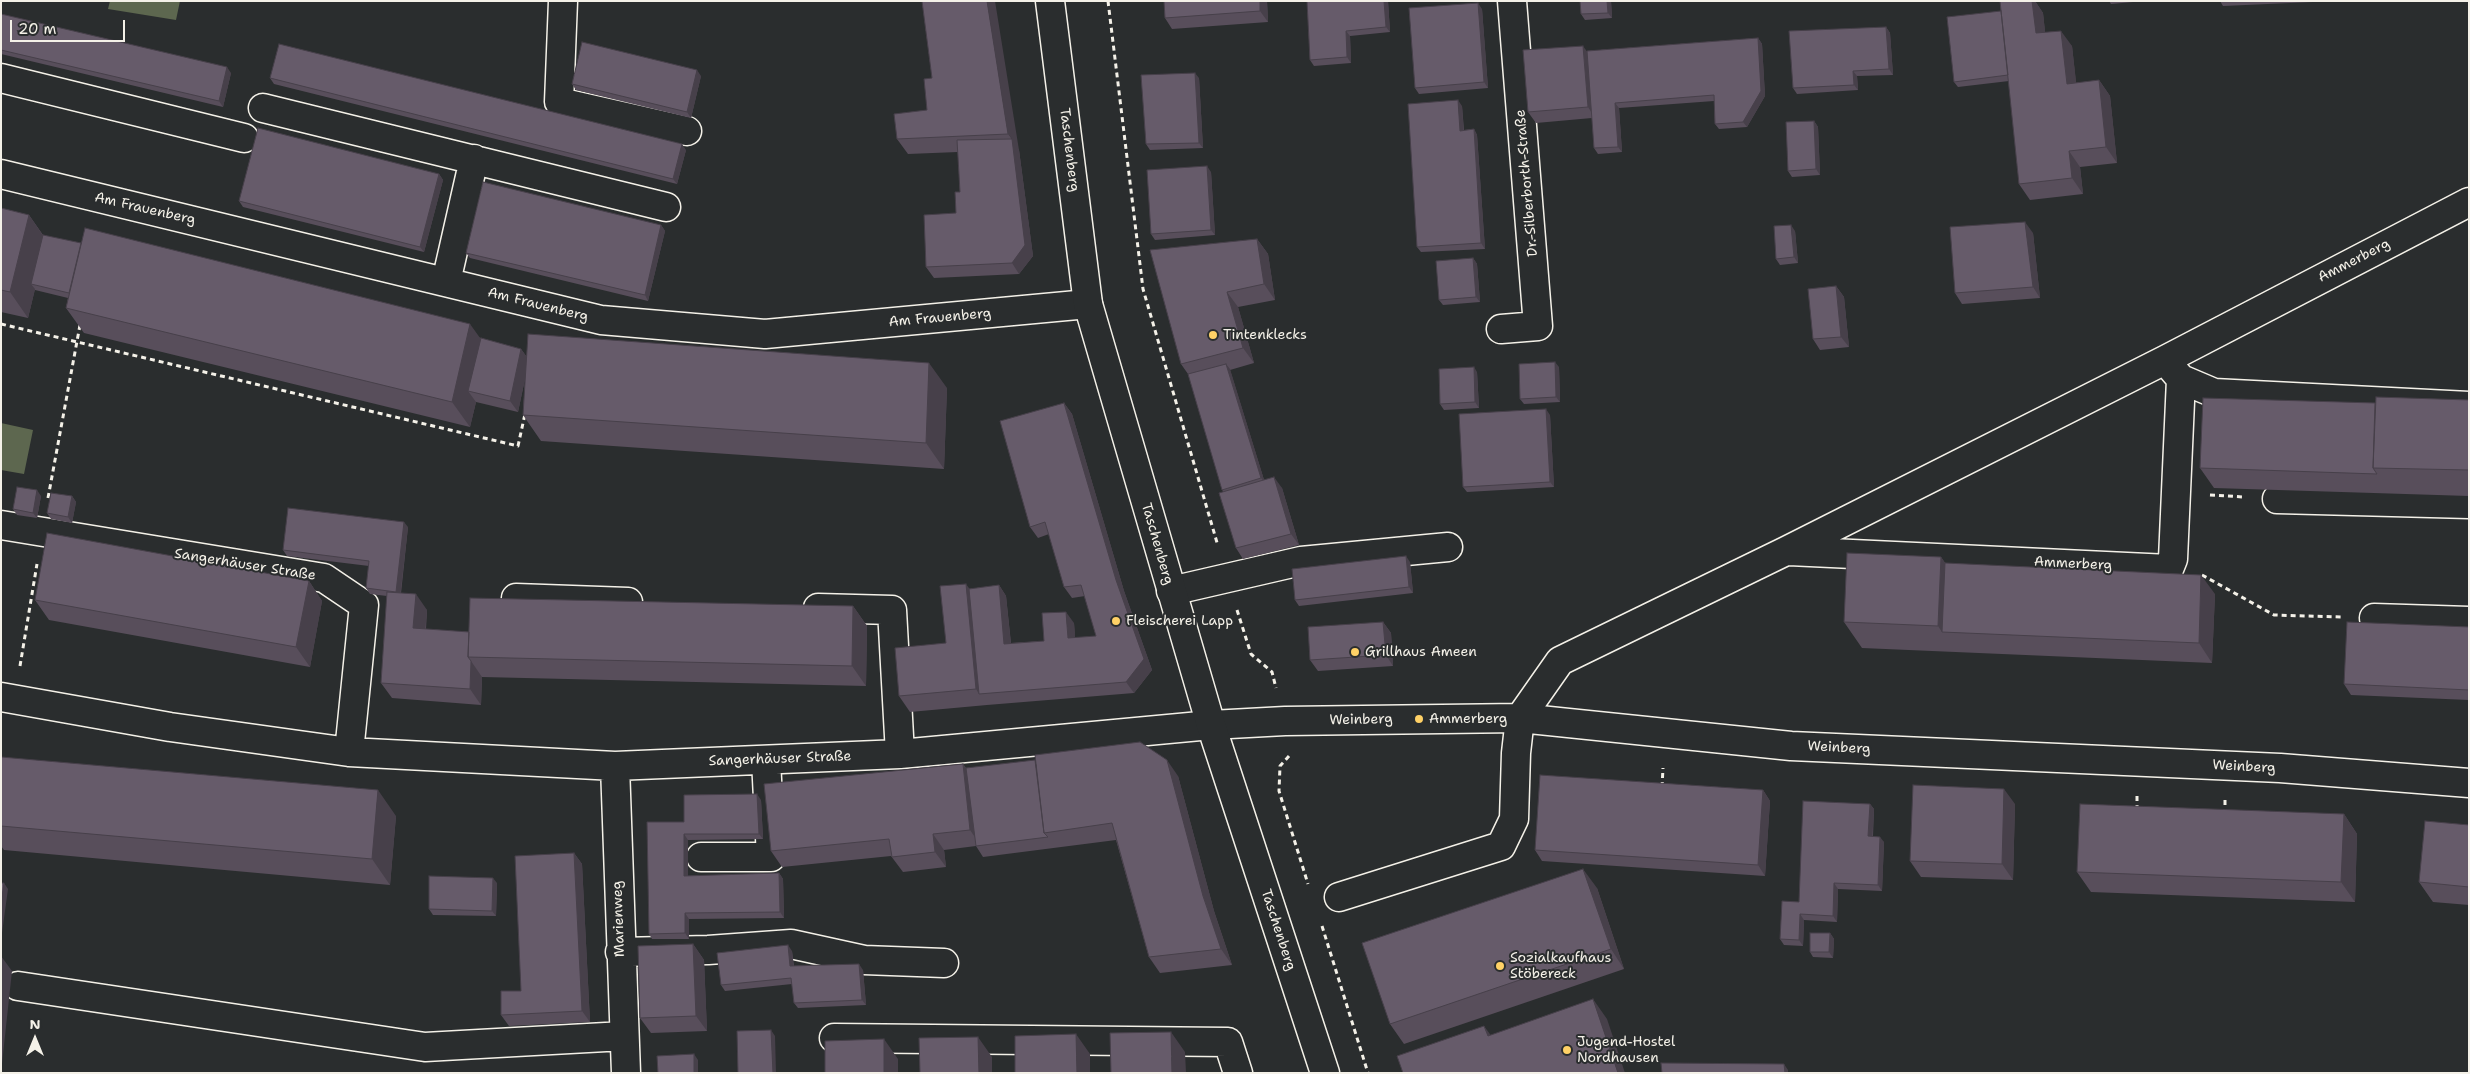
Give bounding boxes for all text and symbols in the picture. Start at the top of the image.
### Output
scale bar [12,10,128,42]
text: 20 m [18,19,57,39]
street label: Taschenberg [1056,107,1082,193]
street label: Dr.-Silberborth-Straße [1512,109,1542,257]
street label: Am Frauenberg [93,189,197,229]
street label: Ammerberg [2315,236,2393,286]
street label: Am Frauenberg [486,284,590,326]
street label: Am Frauenberg [888,305,992,331]
place label: Tintenklecks [1223,327,1307,343]
marker: Tintenklecks [1207,329,1219,341]
street label: Taschenberg [1137,501,1177,587]
street label: Sangerhäuser Straße [173,546,317,584]
street label: Ammerberg [2033,554,2113,574]
place label: Fleischerei Lapp [1126,613,1233,629]
marker: Fleischerei Lapp [1110,615,1122,627]
place label: Grillhaus Ameen [1365,644,1477,660]
marker: Grillhaus Ameen [1349,646,1361,658]
street label: Weinberg [1329,711,1393,729]
place label: Ammerberg [1429,711,1507,727]
marker: Ammerberg [1413,713,1425,725]
street label: Weinberg [1807,738,1871,758]
street label: Sangerhäuser Straße [708,748,852,770]
street label: Weinberg [2212,757,2276,777]
street label: Marienweg [609,881,629,957]
street label: Taschenberg [1257,887,1299,973]
place label: Sozialkaufhaus Stöbereck [1510,950,1611,982]
marker: Sozialkaufhaus Stöbereck [1494,960,1506,972]
north arrow [10,1014,60,1064]
text: N [29,1015,41,1033]
place label: Jugend-Hostel Nordhausen [1577,1034,1675,1066]
marker: Jugend-Hostel Nordhausen [1561,1044,1573,1056]

